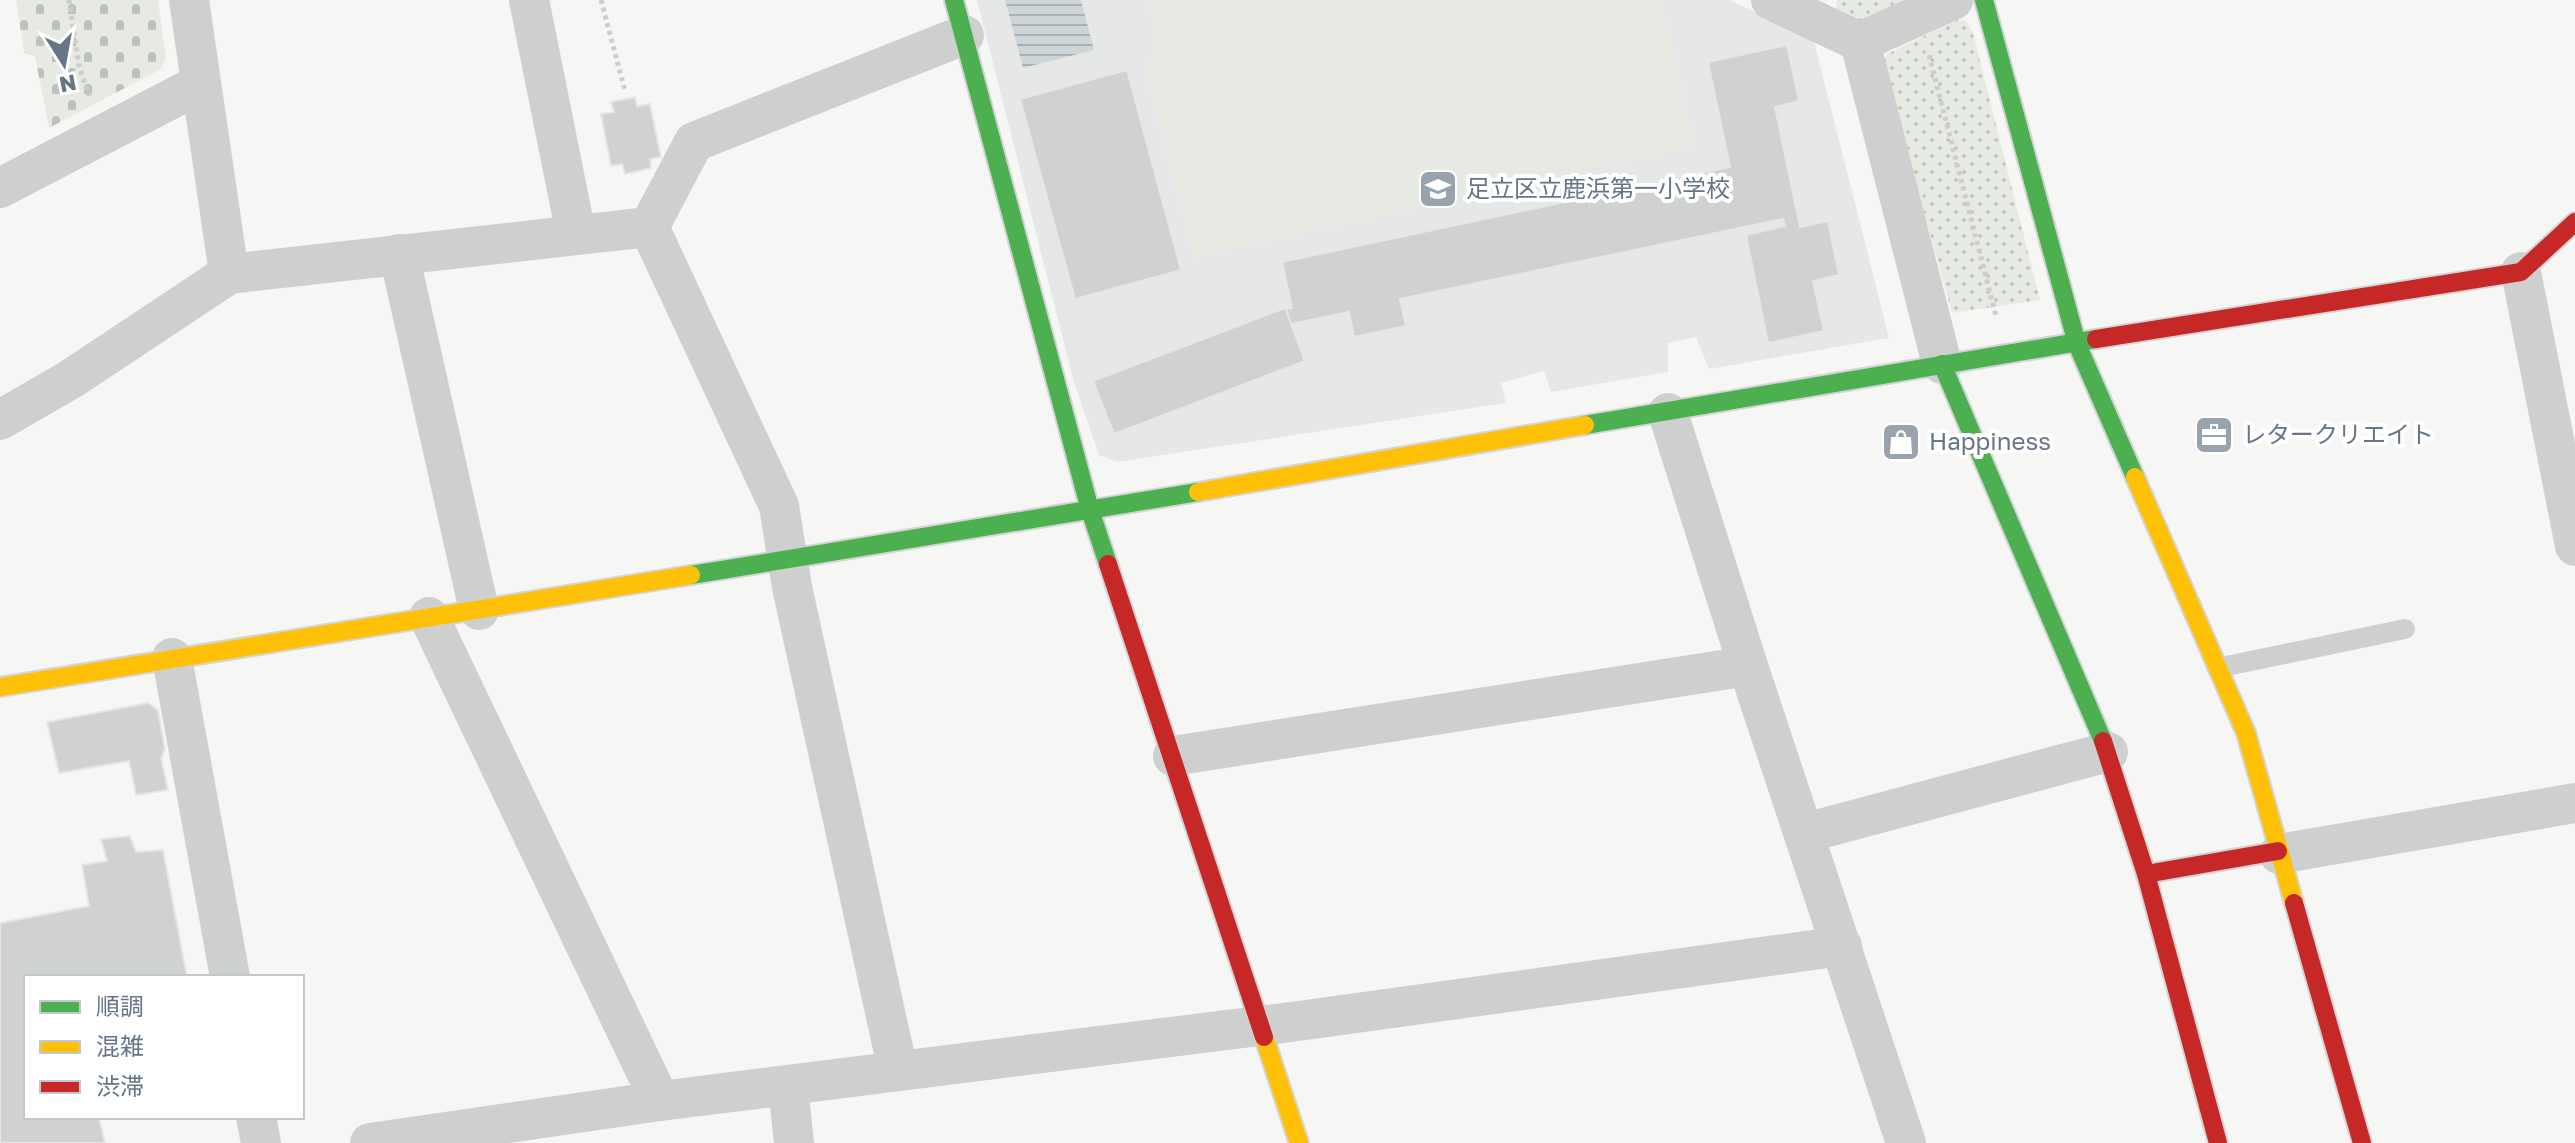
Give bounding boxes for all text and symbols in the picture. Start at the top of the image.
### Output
north arrow [24,24,104,104]
text: N [57,69,79,99]
school or university icon: 足立区立鹿浜第一小学校 [1417,168,1459,210]
place label: 足立区立鹿浜第一小学校 [1466,173,1730,202]
office icon: レタークリエイト [2193,414,2235,456]
place label: レタークリエイト [2242,419,2434,448]
shop icon: Happiness [1880,421,1922,463]
place label: Happiness [1929,426,2051,455]
legend [24,975,304,1119]
text: 順調 [96,991,144,1020]
text: 混雑 [96,1031,144,1060]
text: 渋滞 [96,1071,144,1100]

